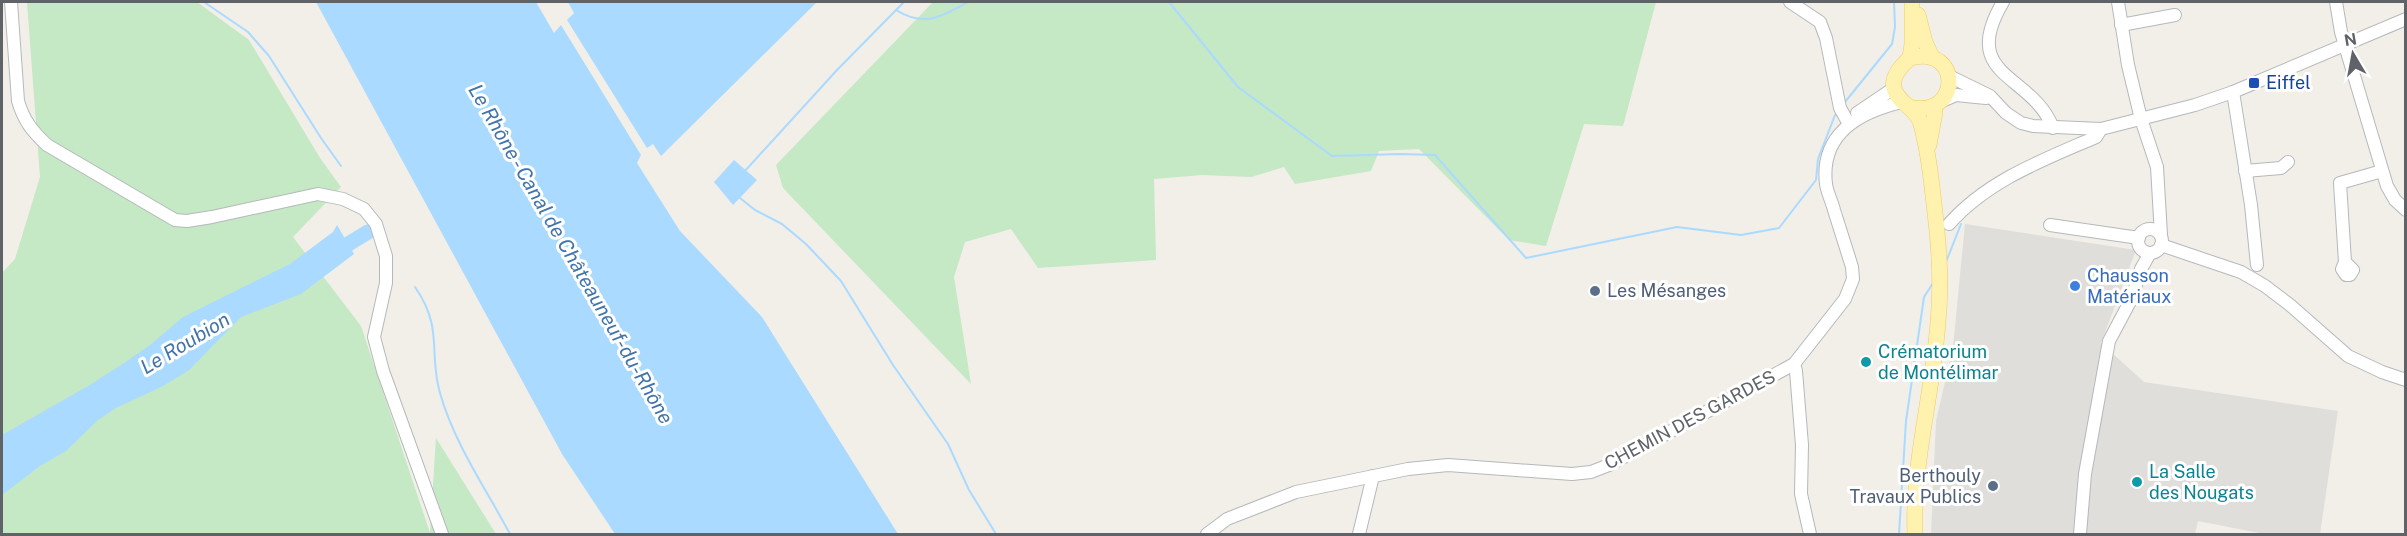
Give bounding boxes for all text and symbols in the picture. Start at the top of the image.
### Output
north arrow [2323,24,2383,84]
text: N [2343,29,2358,50]
place label: Eiffel [2266,72,2311,93]
marker: Eiffel [2247,76,2261,90]
water label: Le Rhône - Canal de Châteauneuf-du-Rhône [464,80,679,428]
place label: Chausson Matériaux [2087,265,2171,307]
marker: Chausson Matériaux [2068,279,2082,293]
place label: Les Mésanges [1607,280,1726,301]
marker: Les Mésanges [1588,284,1602,298]
water label: Le Roubion [136,307,234,379]
place label: Crématorium de Montélimar [1878,341,1999,383]
marker: Crématorium de Montélimar [1859,355,1873,369]
street label: CHEMIN DES GARDES [1601,366,1779,474]
place label: La Salle des Nougats [2149,461,2254,503]
place label: Berthouly Travaux Publics [1849,465,1981,507]
marker: La Salle des Nougats [2130,475,2144,489]
marker: Berthouly Travaux Publics [1986,479,2000,493]

